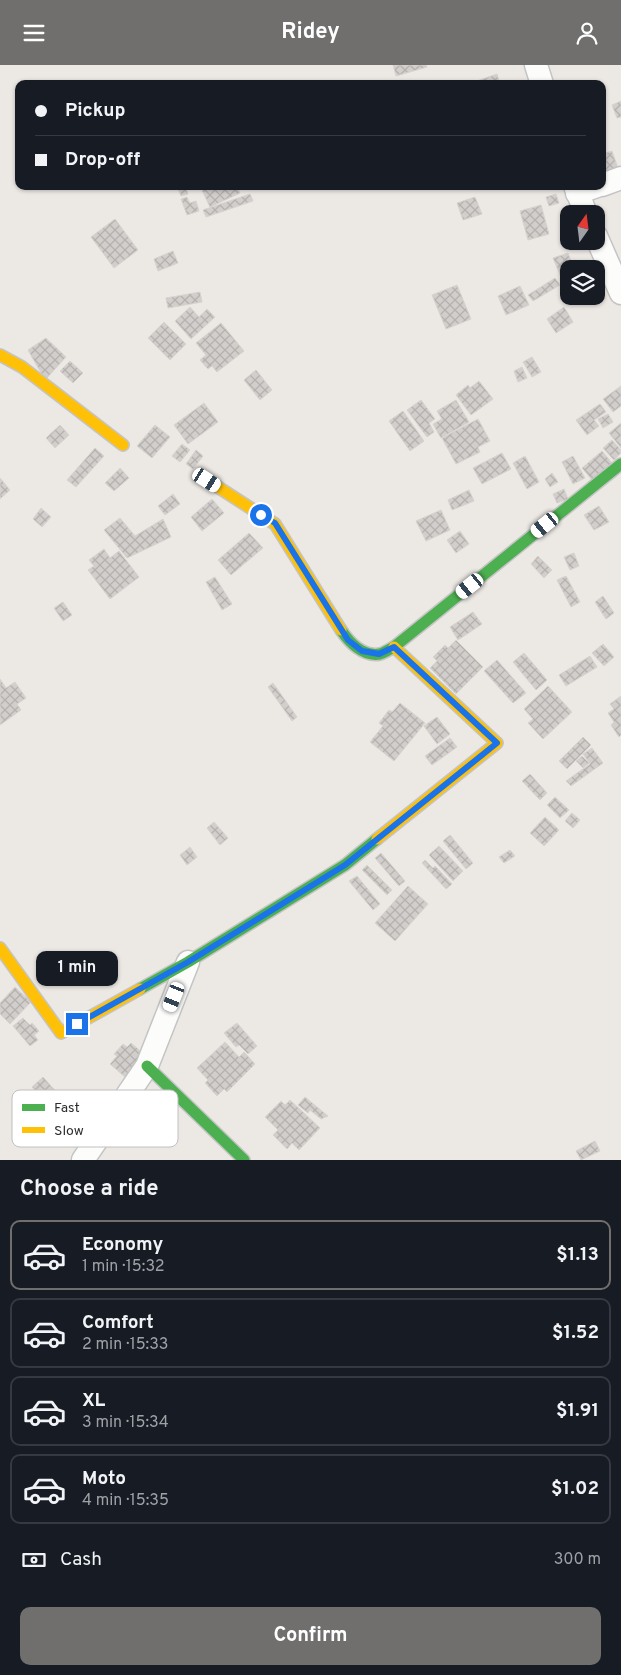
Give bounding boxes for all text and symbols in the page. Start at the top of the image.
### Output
icon: menu [20,19,48,47]
text: Ridey [281,19,340,46]
icon: person [573,19,601,47]
text: Pickup [65,99,125,123]
text: Drop-off [65,148,140,172]
north arrow [560,205,605,250]
map controls [560,205,605,305]
button: layers [560,260,605,305]
car [190,466,223,494]
route start [250,504,272,526]
car [528,510,561,540]
car [453,571,486,601]
callout: 1 min [36,951,118,987]
text: 1 min [58,958,96,978]
car [161,980,186,1014]
route end [66,1013,88,1035]
legend [12,1090,178,1147]
text: Fast [54,1100,80,1117]
text: Slow [54,1123,84,1140]
text: Choose a ride [20,1176,158,1203]
icon: car [22,1233,67,1278]
text: Economy [82,1233,163,1257]
text: $1.13 [556,1243,599,1267]
text: 1 min · 15:32 [82,1257,164,1277]
icon: car [22,1311,67,1356]
text: Comfort [82,1311,154,1335]
text: $1.52 [552,1321,599,1345]
text: 2 min · 15:33 [82,1335,168,1355]
icon: car [22,1389,67,1434]
text: XL [82,1389,105,1413]
text: $1.91 [556,1399,599,1423]
text: 3 min · 15:34 [82,1413,169,1433]
icon: car [22,1467,67,1512]
text: Moto [82,1467,126,1491]
text: $1.02 [551,1477,599,1501]
text: 4 min · 15:35 [82,1491,169,1511]
icon: cash [20,1546,48,1574]
text: Cash [60,1548,102,1572]
text: 300 m [554,1550,601,1570]
button: Confirm [20,1607,601,1665]

